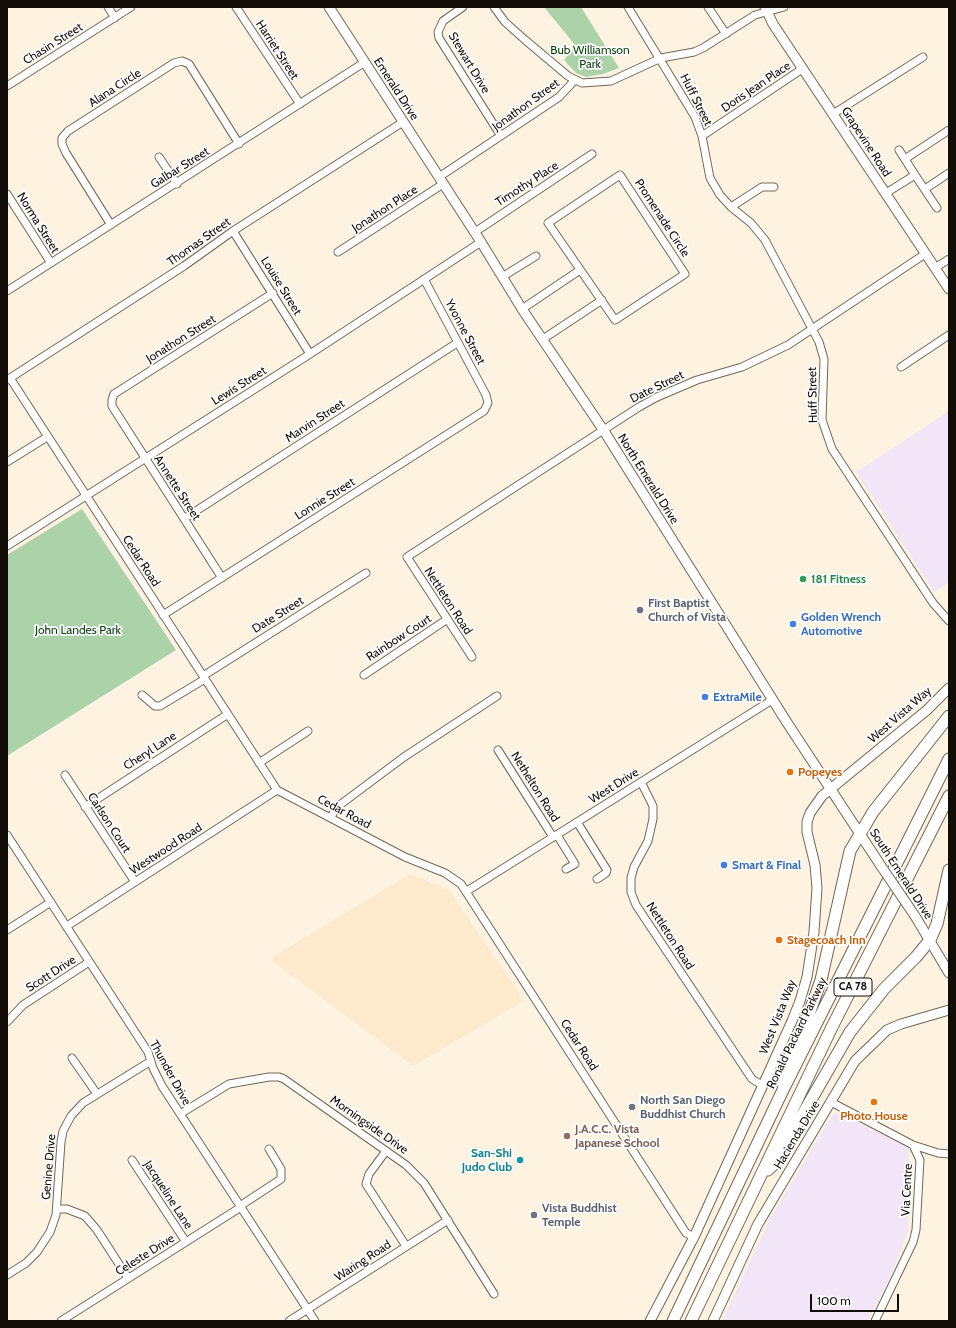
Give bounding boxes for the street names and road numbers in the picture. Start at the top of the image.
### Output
street label: Harriet Street [252,18,302,82]
street label: Chasin Street [21,20,85,68]
street label: Stewart Drive [445,30,493,96]
street label: Emerald Drive [370,55,422,123]
street label: Doris Jean Place [719,59,793,115]
street label: Alana Circle [86,66,144,110]
street label: Huff Street [677,72,715,128]
street label: Jonathon Street [490,76,562,134]
street label: Grapevine Road [838,104,894,180]
street label: Galbar Street [148,144,212,192]
street label: Timothy Place [493,158,561,210]
street label: Promenade Circle [631,176,693,260]
street label: Jonathon Place [350,182,420,236]
street label: Norma Street [14,190,62,256]
street label: Thomas Street [164,215,234,269]
street label: Louise Street [257,254,305,318]
street label: Yvonne Street [442,297,488,367]
street label: Jonathon Street [144,312,218,366]
street label: Lewis Street [209,364,269,408]
street label: Huff Street [805,367,821,423]
street label: Date Street [628,368,686,406]
street label: Marvin Street [283,396,347,446]
street label: North Emerald Drive [614,431,682,527]
street label: Annette Street [151,453,203,523]
street label: Lonnie Street [292,475,358,523]
street label: Cedar Road [119,533,163,589]
street label: Nettleton Road [421,565,475,637]
street label: Date Street [250,594,306,636]
street label: Rainbow Court [364,612,434,664]
street label: West Vista Way [865,684,935,746]
street label: Cheryl Lane [121,729,179,773]
street label: Nethelton Road [508,749,562,825]
street label: West Drive [587,765,641,807]
street label: Carlson Court [84,790,134,856]
street label: Cedar Road [315,792,373,832]
street label: Westwood Road [127,820,205,878]
street label: South Emerald Drive [866,826,936,922]
street label: Nettleton Road [643,900,697,972]
street label: Scott Drive [23,953,79,995]
street label: Ronald Packard Parkway [764,975,830,1091]
street label: West Vista Way [757,978,799,1056]
road number: CA 78 [834,978,872,996]
street label: Cedar Road [557,1017,601,1073]
street label: Thunder Drive [146,1038,194,1108]
street label: Morningside Drive [327,1093,411,1157]
street label: Hacienda Drive [771,1098,823,1172]
street label: Genine Drive [39,1134,59,1200]
street label: Jacqueline Lane [141,1158,195,1232]
street label: Via Centre [898,1163,916,1217]
street label: Celeste Drive [113,1231,177,1279]
street label: Waring Road [332,1237,394,1285]

